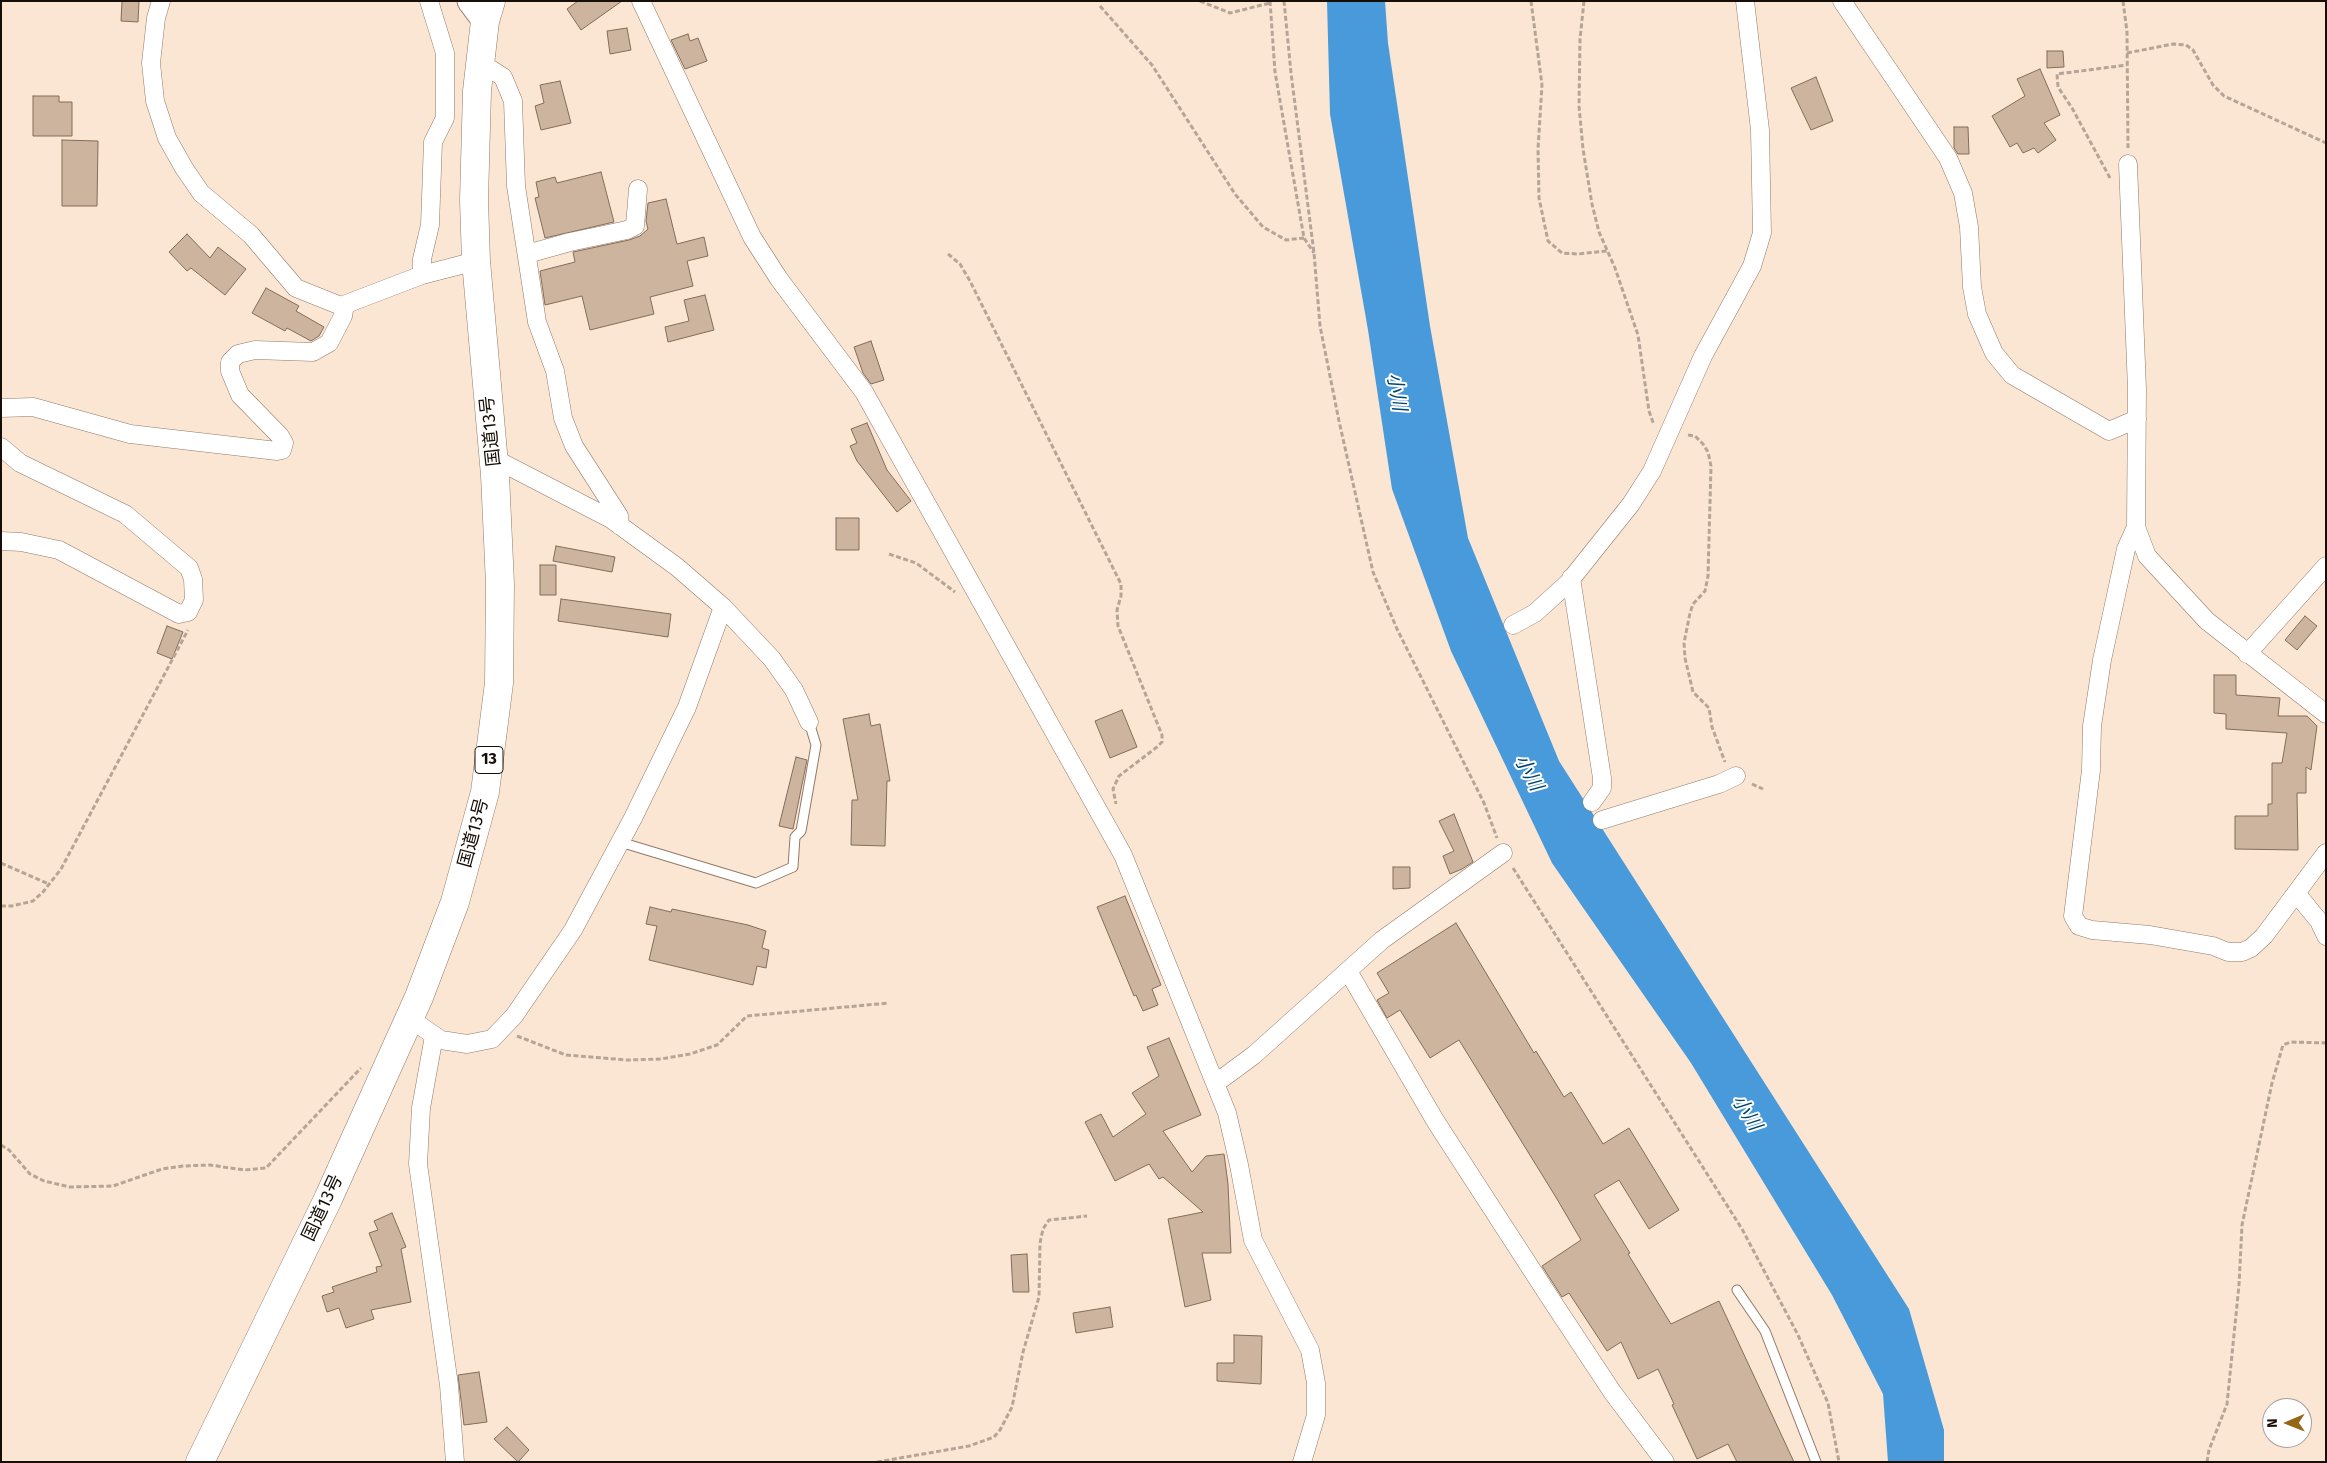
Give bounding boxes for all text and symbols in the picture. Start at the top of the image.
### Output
water label: 小川 [1381,371,1411,413]
street label: 国道13号 [477,395,505,467]
road number: 13 [475,746,503,774]
water label: 小川 [1509,751,1547,795]
street label: 国道13号 [454,796,494,870]
water label: 小川 [1726,1091,1766,1135]
street label: 国道13号 [298,1171,348,1245]
north arrow [2262,1398,2312,1448]
text: N [2264,1418,2281,1428]

